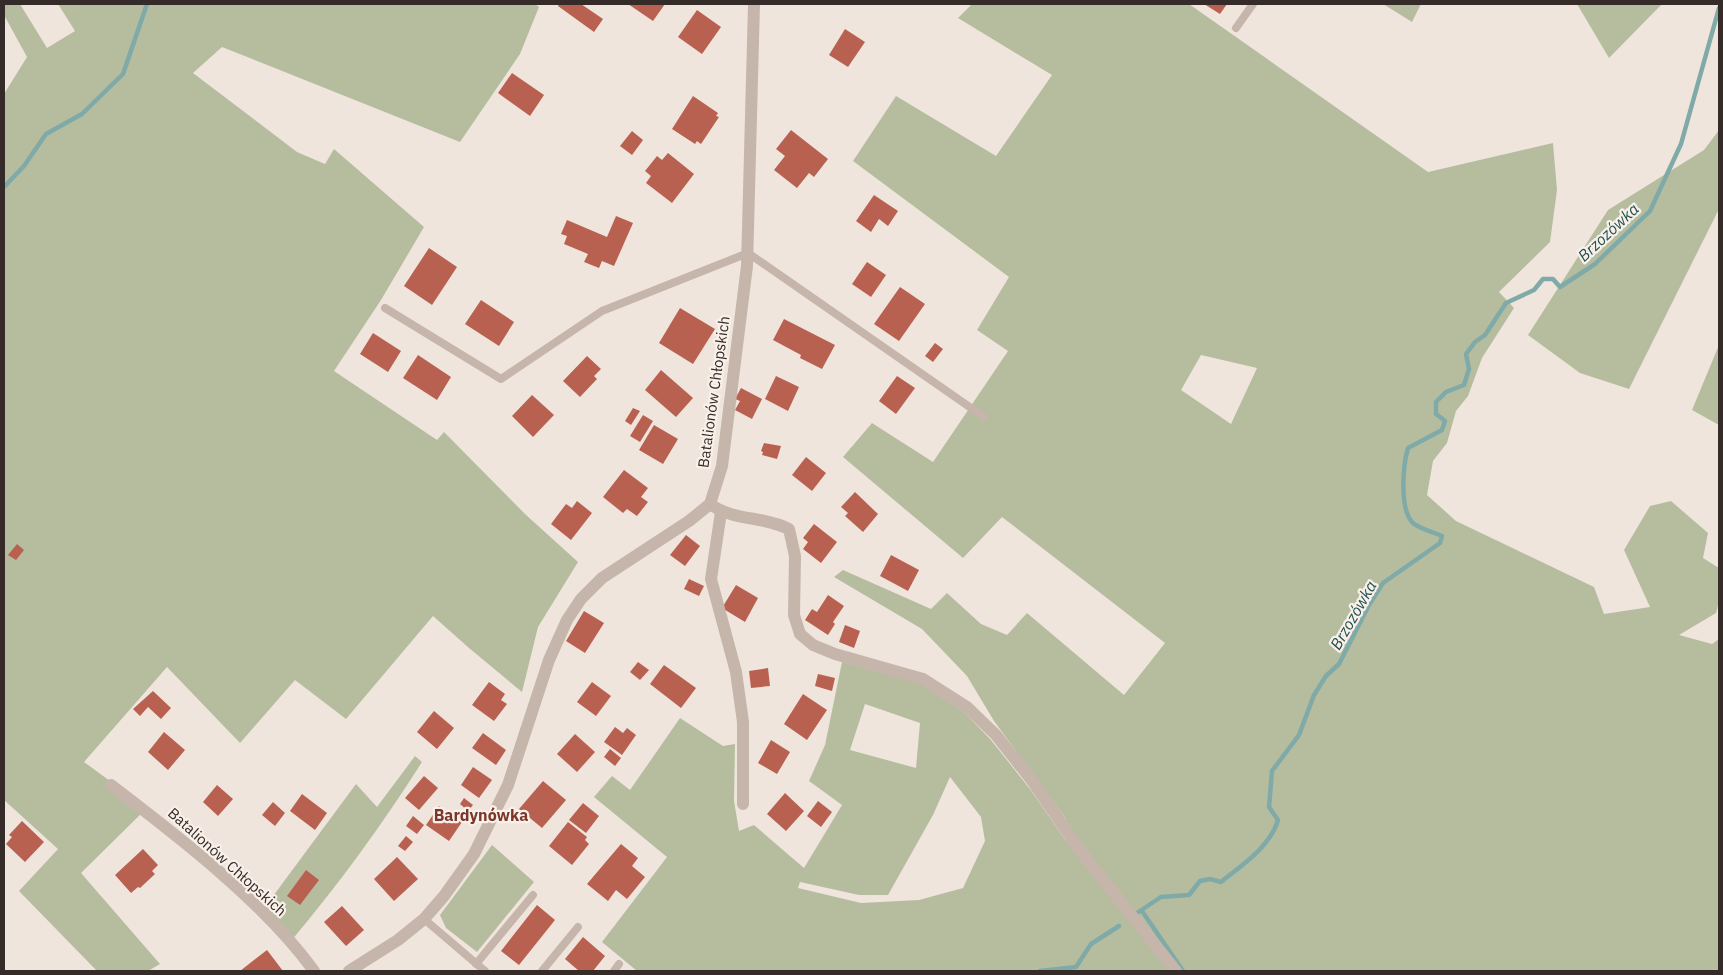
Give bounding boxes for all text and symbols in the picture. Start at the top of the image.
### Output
water label: Brzozówka [1573,199,1643,265]
street label: Batalionów Chłopskich [693,315,734,469]
water label: Brzozówka [1325,577,1381,653]
street label: Batalionów Chłopskich [164,803,291,920]
district label: Bardynówka [434,805,528,825]

